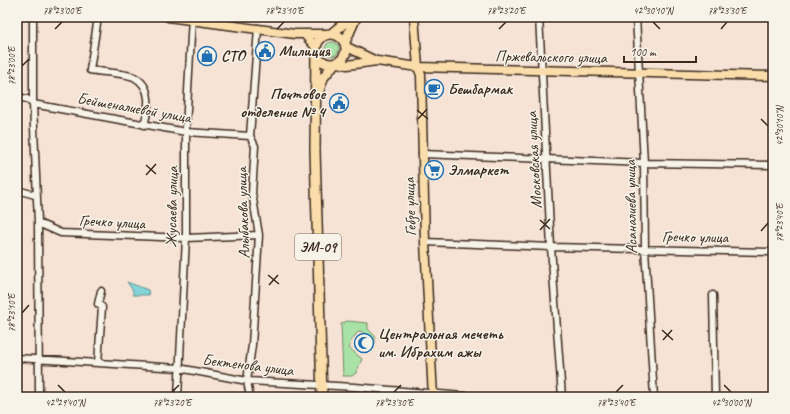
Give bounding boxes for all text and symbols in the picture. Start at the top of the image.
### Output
text: 78°23'00"E [43,4,83,17]
text: 78°23'10"E [265,4,305,17]
text: 78°23'20"E [487,4,527,17]
text: 42°30'10"N [633,4,675,17]
text: 78°23'30"E [708,4,748,17]
scale bar [624,38,696,64]
public building icon: Милиция [254,40,276,62]
place label: Милиция [279,41,331,61]
text: 100 m [630,44,657,60]
text: 78°23'00"E [5,45,18,85]
shop icon: СТО [196,45,218,67]
place label: СТО [221,46,247,66]
street label: Пржевальского улица [495,46,608,68]
cafe icon: Бешбармак [423,78,445,100]
place label: Бешбармак [448,79,514,99]
place label: Почтовое отделение № 4 [240,84,327,122]
street label: Бейшеналиевой улица [76,88,194,128]
public building icon: Почтовое отделение № 4 [328,92,350,114]
text: 42°30'10"N [773,104,786,146]
street label: Московская улица [521,110,547,209]
street label: Асаналиева улица [620,158,642,254]
supermarket icon: Элмаркет [423,159,445,181]
place label: Элмаркет [448,160,510,180]
street label: Жусаева улица [161,165,183,248]
street label: Алыбакова улица [231,165,255,259]
street label: Гебзе улица [399,176,421,237]
text: 78°23'40"E [773,202,786,242]
street label: Гречко улица [78,210,147,234]
street label: Гречко улица [662,226,730,248]
road number: ЭМ-09 [295,234,341,260]
text: 78°23'10"E [5,292,18,332]
place label: Центральная мечеть им. Ибрахим ажы [378,324,504,362]
mosque icon: Центральная мечеть им. Ибрахим ажы [353,332,375,354]
street label: Бектенова улица [201,349,296,381]
text: 42°29'40"N [45,396,87,409]
text: 78°23'20"E [153,396,193,409]
text: 78°23'30"E [375,396,415,409]
text: 78°23'40"E [597,396,637,409]
text: 42°30'00"N [711,396,753,409]

